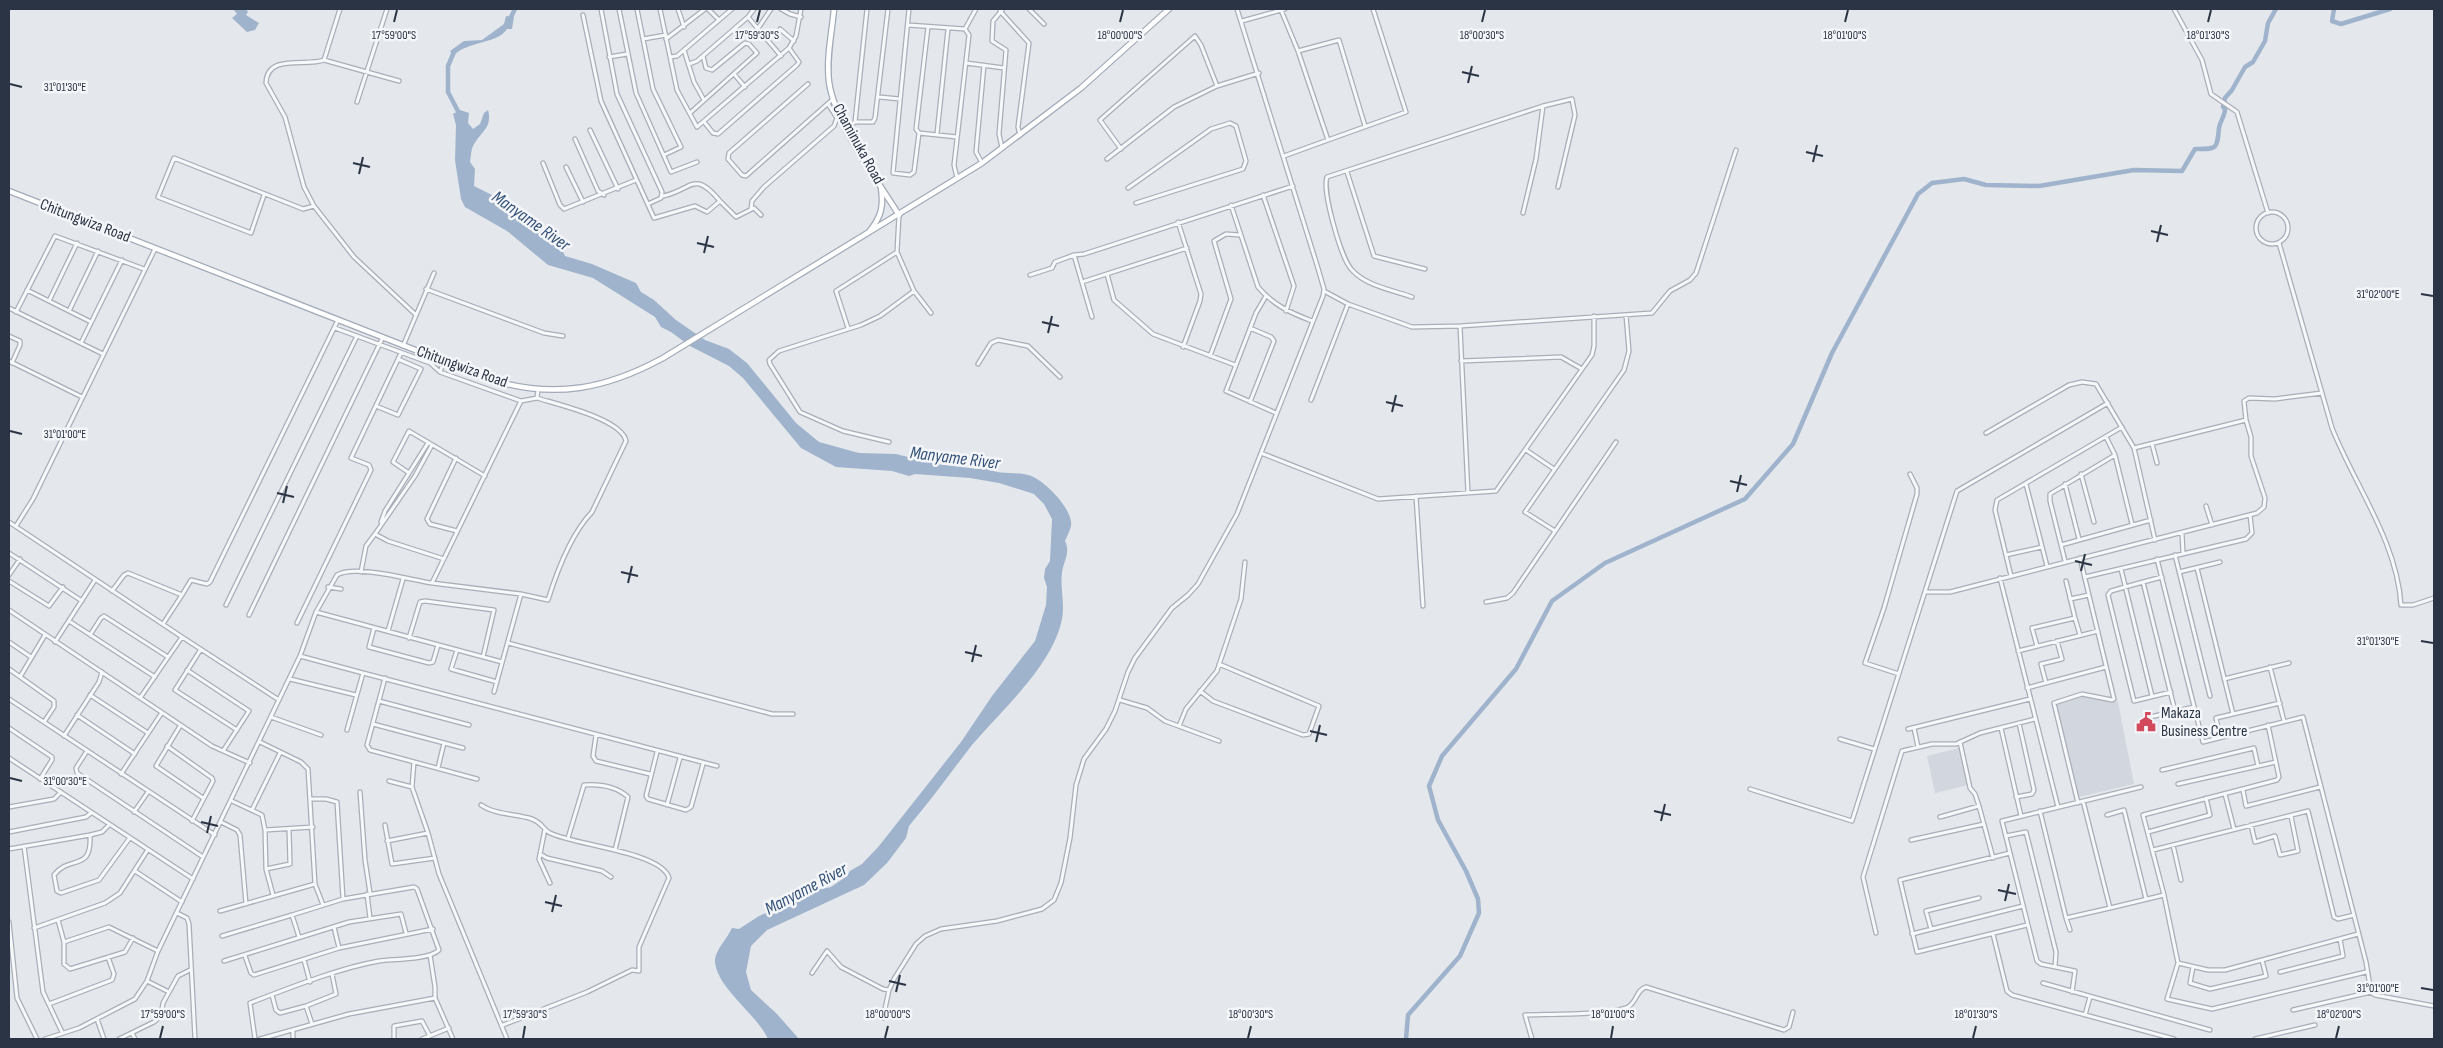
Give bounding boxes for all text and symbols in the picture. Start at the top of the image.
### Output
text: 17°59'00"S [372,28,416,43]
text: 17°59'30"S [735,28,779,43]
text: 18°00'00"S [1098,28,1142,43]
text: 18°00'30"S [1460,28,1504,43]
text: 18°01'00"S [1823,28,1867,43]
text: 18°01'30"S [2186,28,2230,43]
text: 31°01'30"E [44,80,86,95]
street label: Chaminuka Road [828,100,888,188]
water label: Manyame River [488,186,575,256]
street label: Chitungwiza Road [37,195,133,247]
text: 31°02'00"E [2356,287,2400,302]
street label: Chitungwiza Road [414,342,510,392]
text: 31°01'00"E [44,427,86,442]
water label: Manyame River [909,442,1002,474]
text: 31°01'30"E [2357,634,2399,649]
place label: Makaza Business Centre [2161,704,2247,741]
public building icon: Makaza Business Centre [2135,711,2157,733]
text: 31°00'30"E [43,774,87,789]
water label: Manyame River [761,858,852,920]
text: 31°01'00"E [2357,981,2399,996]
text: 17°59'00"S [141,1007,185,1022]
text: 17°59'30"S [503,1007,547,1022]
text: 18°00'00"S [866,1007,910,1022]
text: 18°00'30"S [1229,1007,1273,1022]
text: 18°01'00"S [1591,1007,1635,1022]
text: 18°01'30"S [1954,1007,1998,1022]
text: 18°02'00"S [2317,1007,2361,1022]

